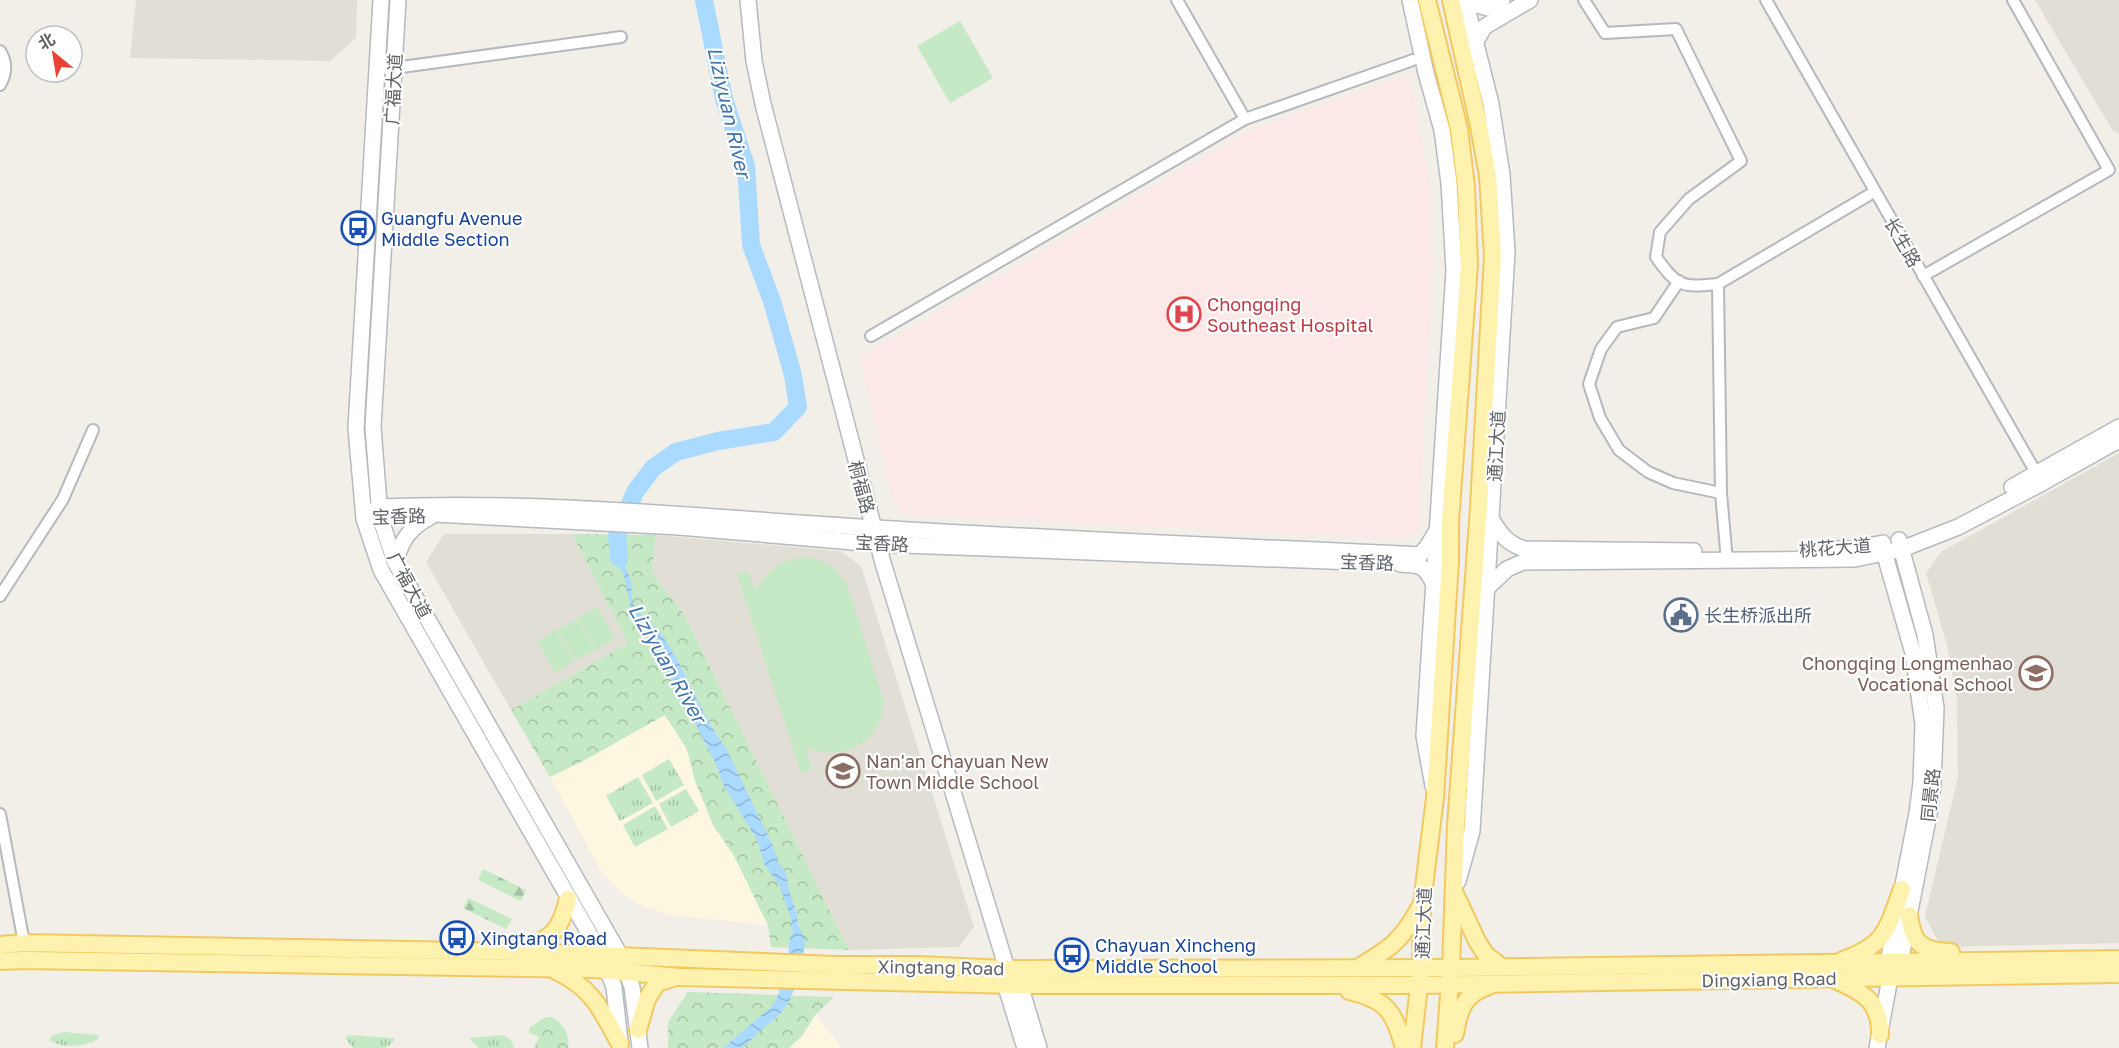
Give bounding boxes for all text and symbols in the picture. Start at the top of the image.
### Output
north arrow [24,24,84,84]
text: 北 [35,28,58,54]
water label: Liziyuan River [702,44,757,183]
street label: 广福大道 [380,52,406,126]
place label: Guangfu Avenue Middle Section [381,207,522,250]
bus stop icon: Guangfu Avenue Middle Section [340,210,376,246]
street label: 长生路 [1880,213,1926,271]
place label: Chongqing Southeast Hospital [1207,293,1374,336]
hospital icon: Chongqing Southeast Hospital [1166,296,1202,332]
street label: 通江大道 [1483,409,1509,483]
street label: 桐福路 [844,458,880,516]
street label: 宝香路 [372,504,426,528]
street label: 宝香路 [854,531,910,555]
street label: 桃花大道 [1798,534,1872,560]
street label: 广福大道 [383,548,437,622]
street label: 宝香路 [1340,550,1394,574]
public building icon: 长生桥派出所 [1663,597,1699,633]
water label: Liziyuan River [623,599,713,730]
place label: 长生桥派出所 [1704,604,1812,626]
place label: Chongqing Longmenhao Vocational School [1802,652,2013,695]
school or university icon: Chongqing Longmenhao Vocational School [2018,655,2054,691]
place label: Nan'an Chayuan New Town Middle School [866,750,1049,793]
school or university icon: Nan'an Chayuan New Town Middle School [825,753,861,789]
street label: 同景路 [1916,767,1944,823]
street label: 通江大道 [1411,887,1435,959]
bus stop icon: Xingtang Road [439,920,475,956]
place label: Xingtang Road [480,927,607,949]
place label: Chayuan Xincheng Middle School [1095,934,1256,977]
bus stop icon: Chayuan Xincheng Middle School [1054,937,1090,973]
street label: Xingtang Road [877,955,1005,979]
street label: Dingxiang Road [1701,967,1837,991]

